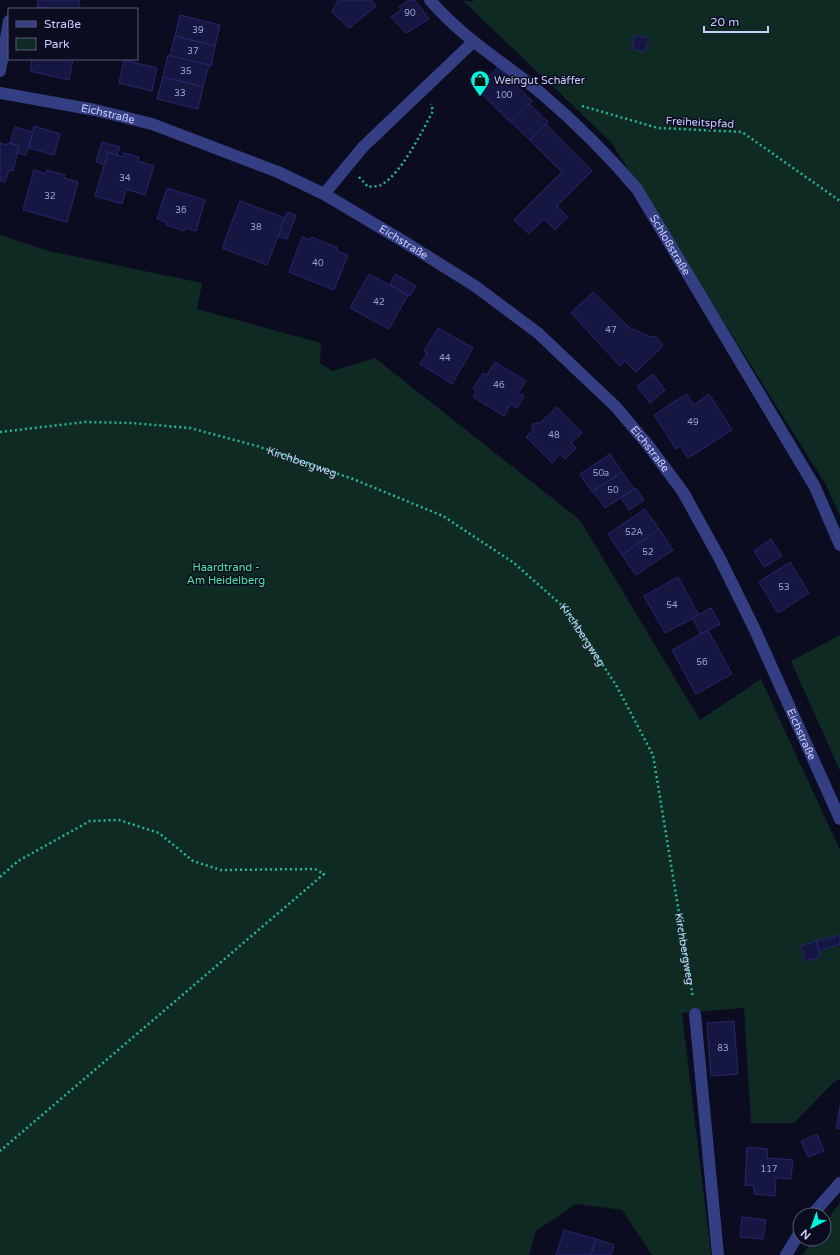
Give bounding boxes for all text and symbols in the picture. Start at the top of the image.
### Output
legend [8,8,138,60]
house number: 90 [404,8,416,19]
scale bar [704,8,768,34]
text: 20 m [710,15,739,29]
text: Straße [44,17,81,31]
house number: 39 [192,25,204,36]
text: Park [44,37,70,51]
house number: 37 [187,46,199,57]
house number: 35 [180,66,192,77]
shop icon: Weingut Schäffer [469,69,491,97]
place label: Weingut Schäffer [494,74,586,87]
house number: 33 [174,88,186,99]
house number: 100 [496,90,513,101]
street label: Eichstraße [80,102,136,127]
street label: Freiheitspfad [665,114,735,131]
house number: 34 [119,173,131,184]
house number: 32 [44,191,56,202]
house number: 36 [175,205,187,216]
street label: Schloßstraße [647,212,693,278]
house number: 38 [250,222,262,233]
street label: Eichstraße [377,222,430,262]
house number: 40 [312,258,324,269]
house number: 42 [373,297,385,308]
house number: 47 [605,325,617,336]
house number: 44 [439,353,451,364]
house number: 46 [493,380,505,391]
house number: 49 [687,417,699,428]
street label: Eichstraße [628,423,672,475]
house number: 48 [548,430,560,441]
street label: Kirchbergweg [266,444,339,480]
house number: 50a [593,468,609,479]
house number: 50 [607,485,619,496]
house number: 52A [625,527,643,538]
house number: 52 [642,547,654,558]
park label: Haardtrand - Am Heidelberg [187,561,265,587]
house number: 53 [778,582,790,593]
house number: 54 [666,600,678,611]
street label: Kirchbergweg [557,601,608,669]
house number: 56 [696,657,708,668]
street label: Eichstraße [784,706,819,762]
street label: Kirchbergweg [672,912,697,986]
house number: 83 [717,1043,729,1054]
house number: 117 [761,1164,778,1175]
north arrow [792,1207,832,1247]
text: N [798,1226,813,1242]

